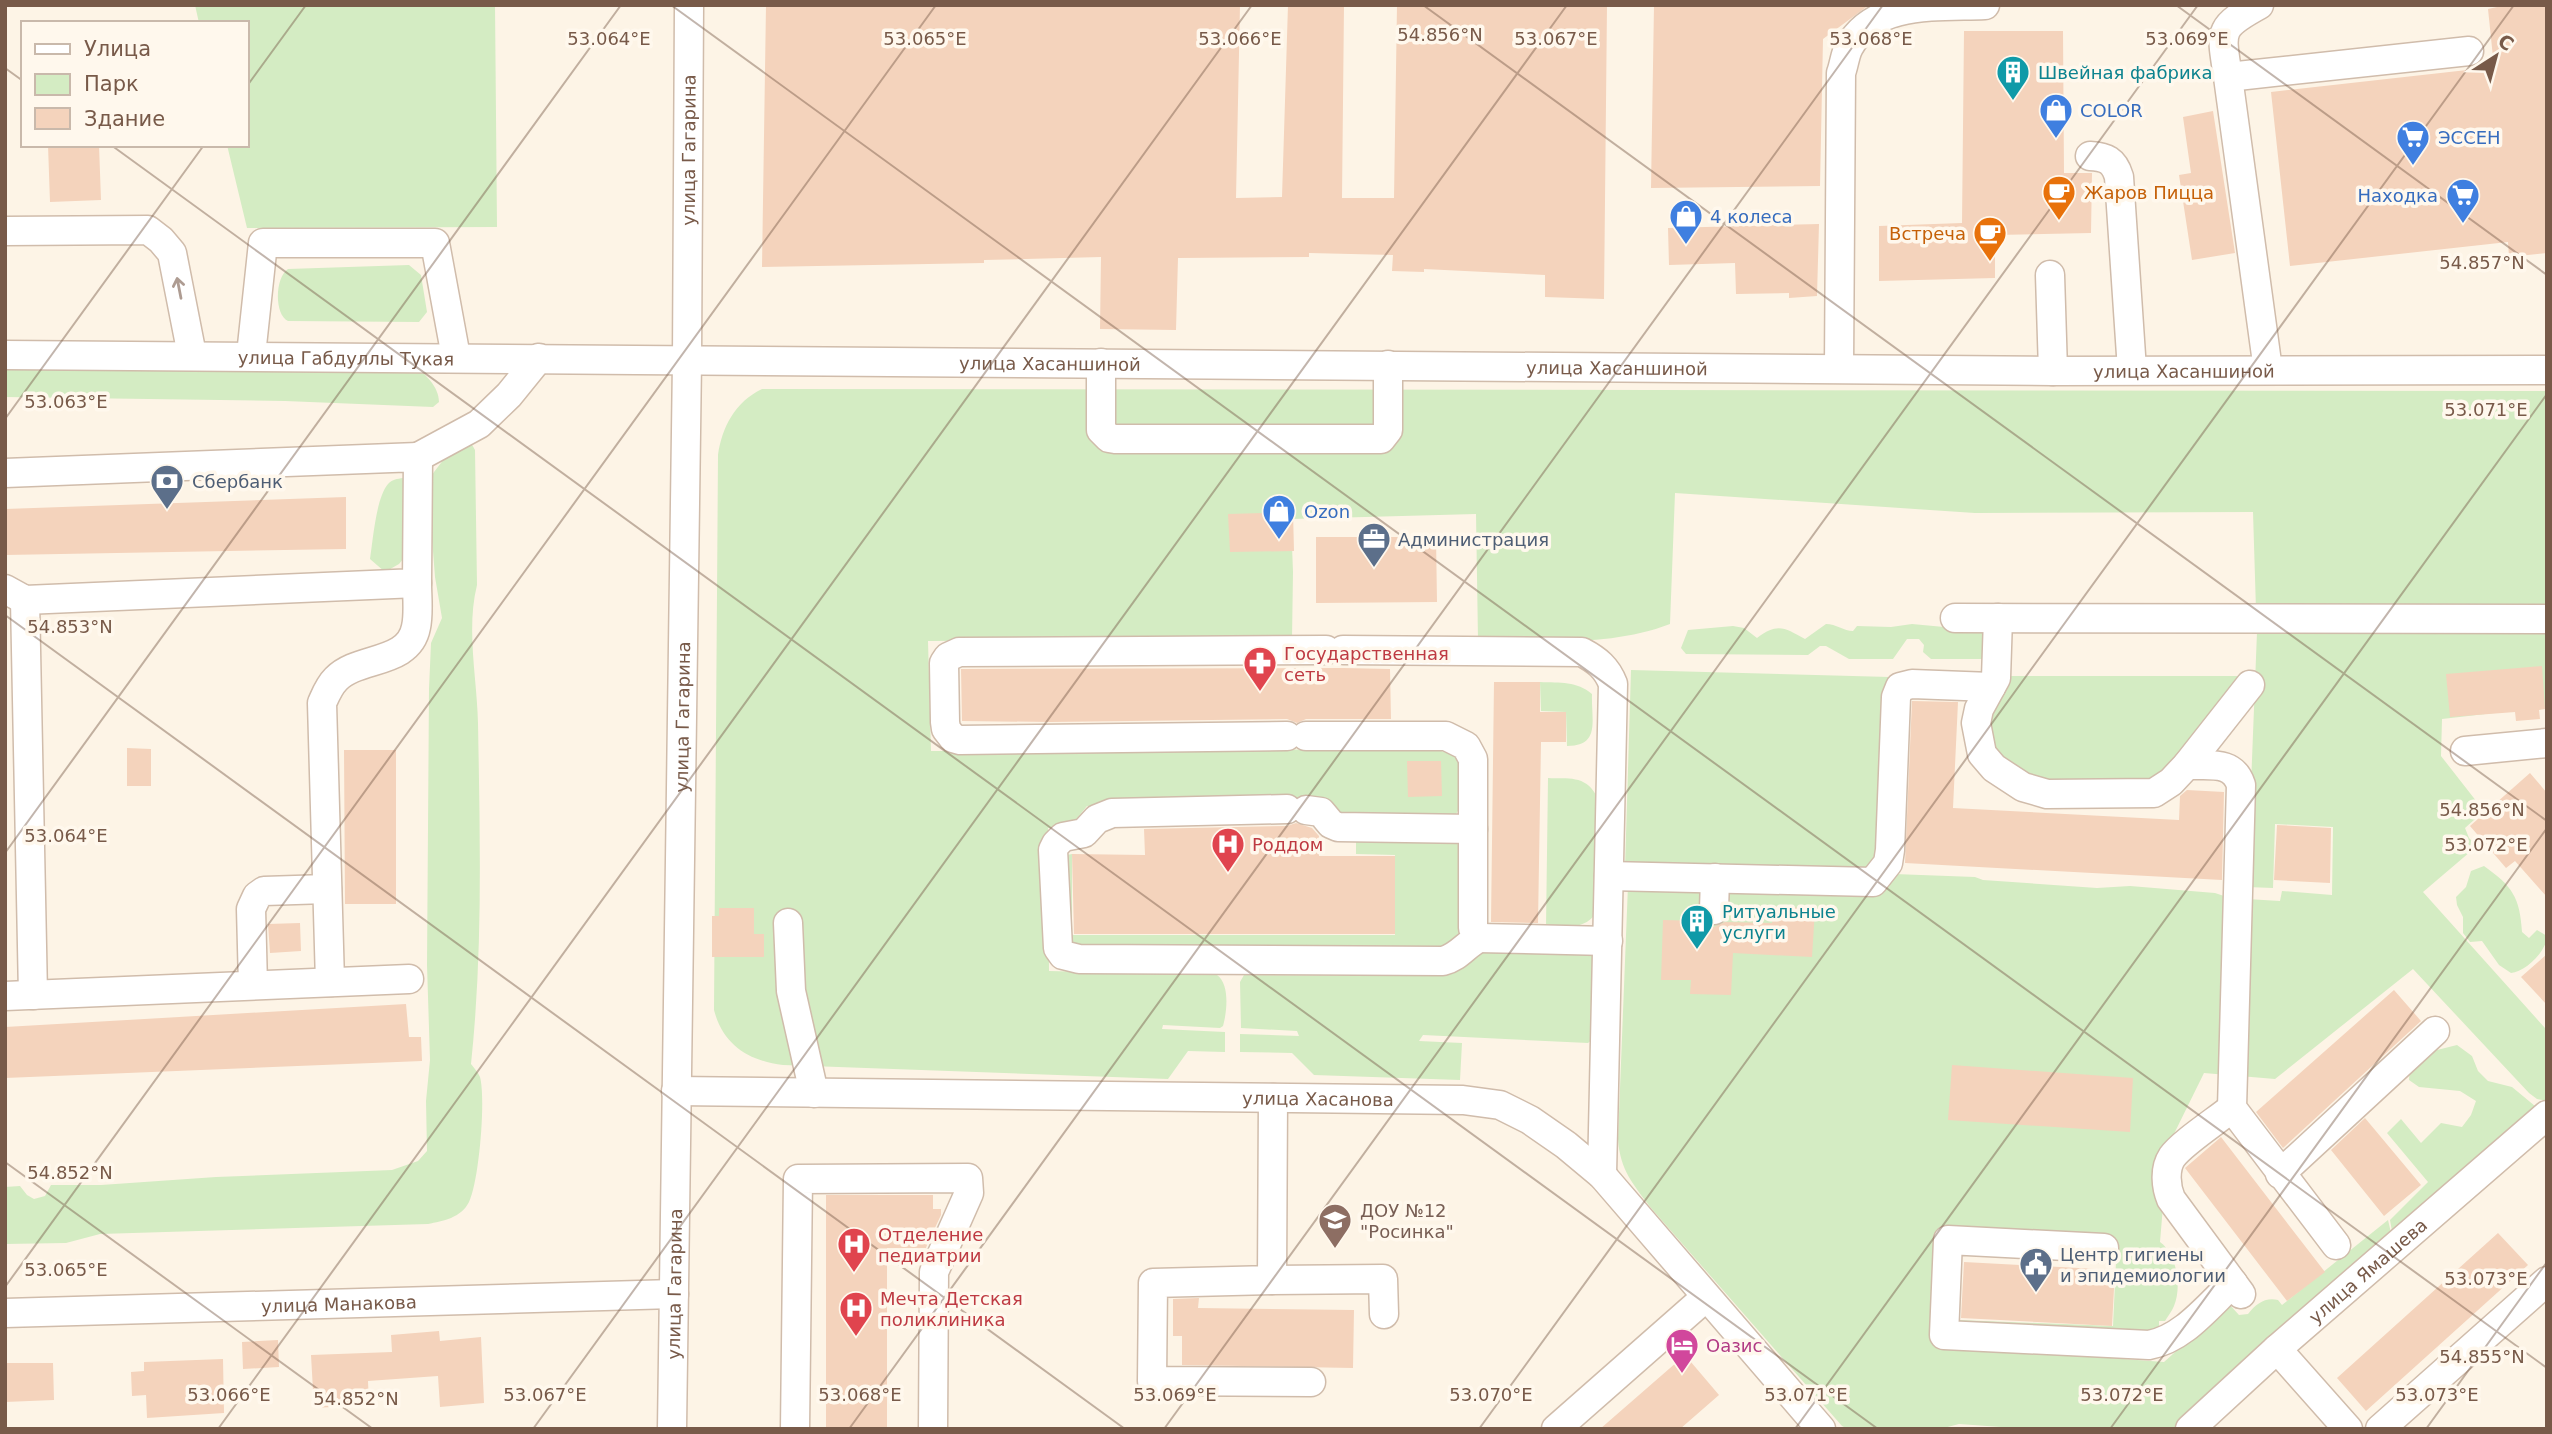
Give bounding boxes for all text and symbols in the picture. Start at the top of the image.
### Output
legend [21,21,248,147]
north arrow [2461,21,2531,91]
text: 54.856°N [1397,24,1483,45]
text: 53.064°E [567,28,651,49]
text: 53.065°E [883,28,967,49]
text: 53.066°E [1198,28,1282,49]
text: 53.067°E [1514,28,1598,49]
text: 53.068°E [1829,28,1913,49]
text: 53.069°E [2145,28,2229,49]
text: С [2494,29,2518,55]
text: Улица [84,37,151,61]
building icon: Швейная фабрика [1994,53,2032,102]
place label: Швейная фабрика [2038,62,2213,83]
text: Парк [84,72,139,96]
street label: улица Гагарина [677,74,699,226]
shop icon: COLOR [2037,91,2075,140]
place label: COLOR [2080,100,2143,121]
text: Здание [84,107,165,131]
supermarket icon: ЭССЕН [2394,118,2432,167]
place label: ЭССЕН [2438,127,2501,148]
cafe icon: Жаров Пицца [2040,173,2078,222]
supermarket icon: Находка [2444,176,2482,225]
place label: Жаров Пицца [2084,182,2214,203]
place label: Находка [2357,185,2438,206]
shop icon: 4 колеса [1667,197,1705,246]
place label: 4 колеса [1710,206,1793,227]
cafe icon: Встреча [1971,214,2009,263]
place label: Встреча [1889,223,1966,244]
text: 54.857°N [2439,252,2525,273]
one-way arrow [171,277,185,300]
street label: улица Габдуллы Тукая [238,346,454,369]
street label: улица Хасаншиной [959,352,1141,374]
street label: улица Хасаншиной [1526,356,1708,379]
street label: улица Хасаншиной [2093,360,2275,381]
text: 53.063°E [24,391,108,412]
text: 53.071°E [2444,399,2528,420]
bank icon: Сбербанк [148,462,186,511]
place label: Сбербанк [192,471,283,492]
shop icon: Ozon [1260,492,1298,541]
place label: Ozon [1304,501,1350,522]
office icon: Администрация [1355,520,1393,569]
place label: Администрация [1398,529,1549,550]
text: 54.853°N [27,616,113,637]
street label: улица Гагарина [670,641,694,793]
place label: Государственная сеть [1284,643,1449,685]
pharmacy icon: Государственная сеть [1241,644,1279,693]
text: 54.856°N [2439,799,2525,820]
text: 53.064°E [24,825,108,846]
hospital icon: Роддом [1209,825,1247,874]
place label: Роддом [1252,834,1323,855]
text: 53.072°E [2444,834,2528,855]
place label: Ритуальные услуги [1722,901,1836,943]
building icon: Ритуальные услуги [1678,902,1716,951]
street label: улица Хасанова [1242,1087,1394,1110]
text: 54.852°N [27,1162,113,1183]
place label: ДОУ №12 "Росинка" [1360,1200,1454,1242]
school or university icon: ДОУ №12 "Росинка" [1316,1201,1354,1250]
street label: улица Гагарина [662,1208,686,1360]
street label: улица Ямашева [2304,1214,2431,1327]
place label: Отделение педиатрии [878,1224,983,1266]
hospital icon: Отделение педиатрии [835,1225,873,1274]
place label: Центр гигиены и эпидемиологии [2060,1244,2226,1286]
public building icon: Центр гигиены и эпидемиологии [2017,1245,2055,1294]
text: 53.065°E [24,1259,108,1280]
text: 53.073°E [2444,1268,2528,1289]
place label: Мечта Детская поликлиника [880,1288,1023,1330]
hospital icon: Мечта Детская поликлиника [837,1289,875,1338]
street label: улица Манакова [261,1291,417,1316]
hotel icon: Оазис [1663,1326,1701,1375]
place label: Оазис [1706,1335,1762,1356]
text: 54.855°N [2439,1346,2525,1367]
text: 53.066°E [187,1384,271,1405]
text: 53.067°E [503,1384,587,1405]
text: 53.068°E [818,1384,902,1405]
text: 53.069°E [1133,1384,1217,1405]
text: 53.070°E [1449,1384,1533,1405]
text: 53.071°E [1764,1384,1848,1405]
text: 53.072°E [2080,1384,2164,1405]
text: 53.073°E [2395,1384,2479,1405]
text: 54.852°N [313,1388,399,1409]

